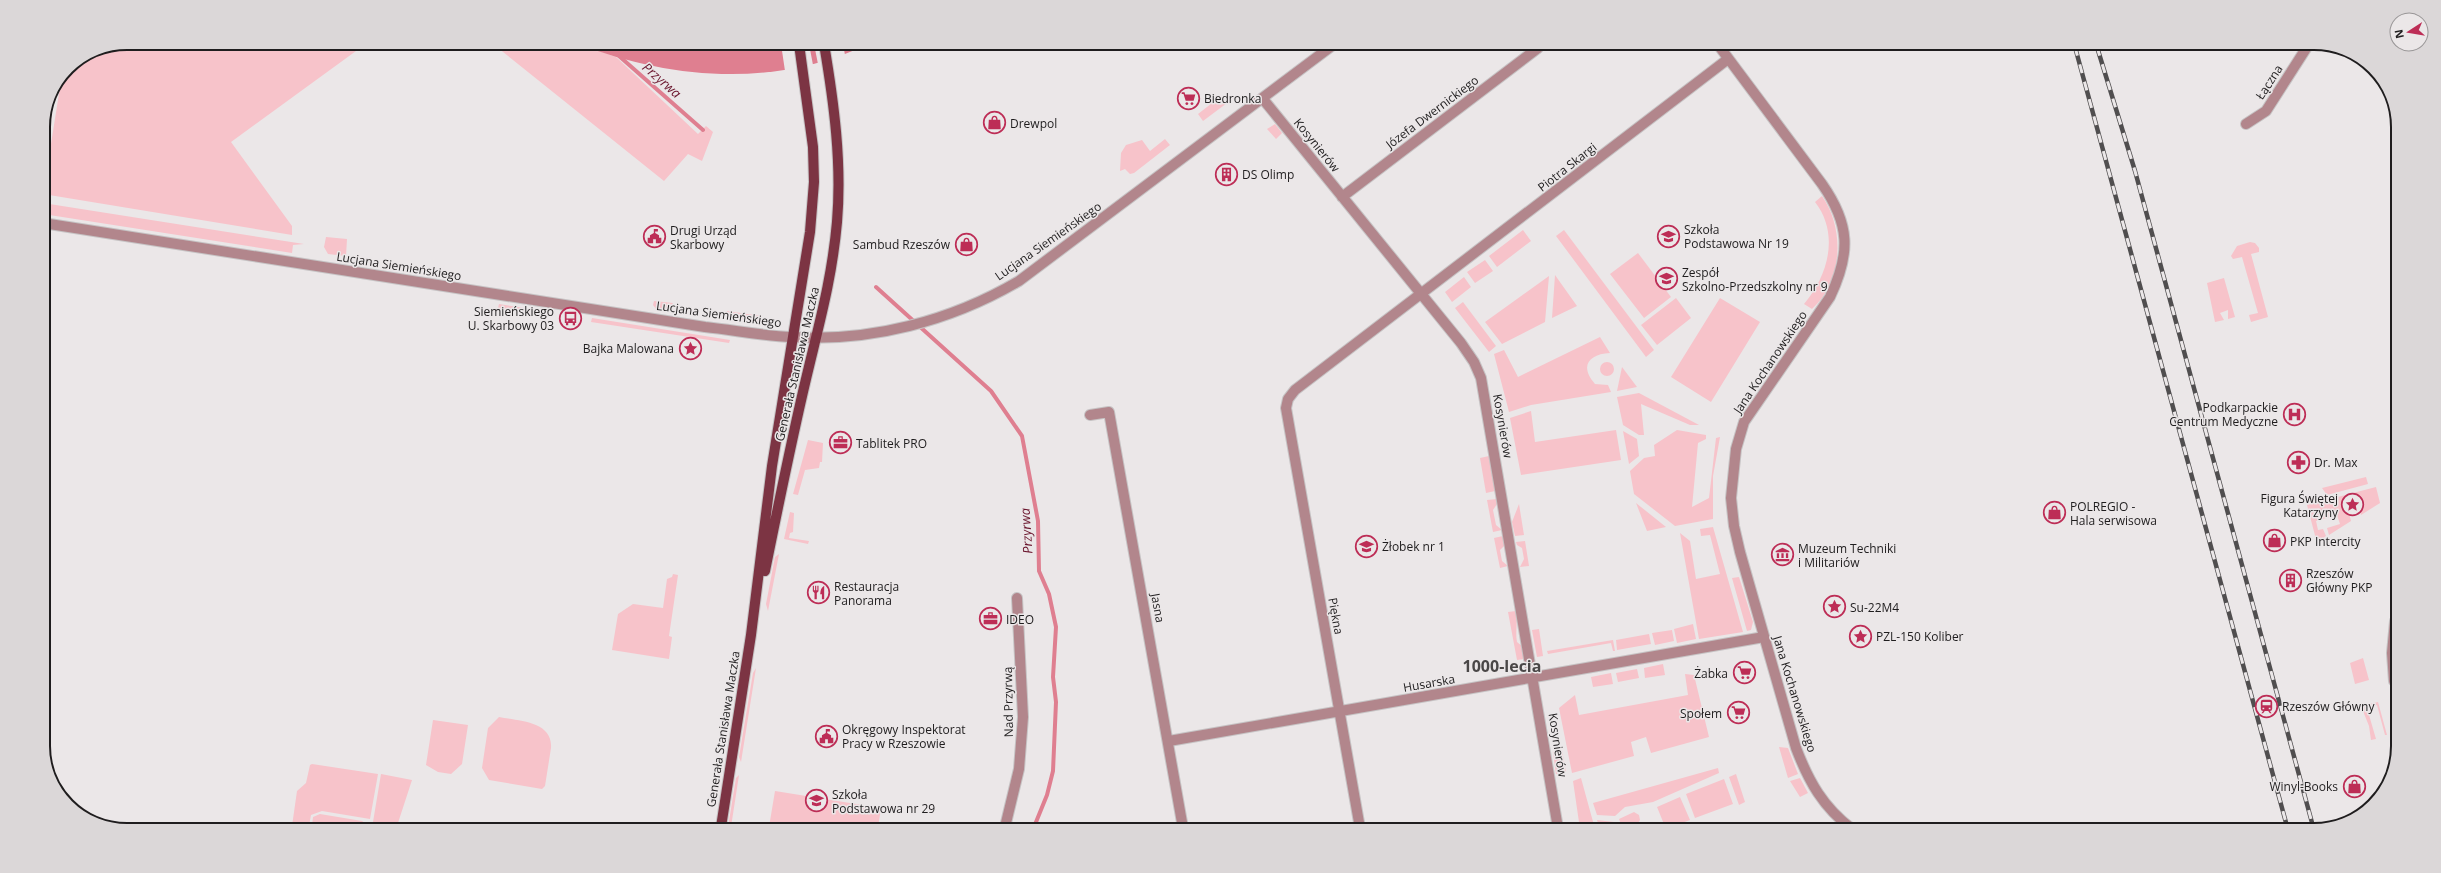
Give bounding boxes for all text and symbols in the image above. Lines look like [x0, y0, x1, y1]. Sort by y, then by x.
north arrow [2389, 12, 2429, 52]
text: N [2390, 28, 2407, 40]
water label: Przyrwa [639, 58, 686, 102]
street label: Łączna [2251, 61, 2287, 103]
street label: Józefa Dwernickiego [1381, 71, 1482, 153]
supermarket icon: Biedronka [1176, 85, 1202, 111]
place label: Biedronka [1204, 90, 1261, 107]
shop icon: Drewpol [982, 110, 1008, 136]
street label: Kosynierów [1290, 114, 1344, 176]
place label: Drewpol [1010, 115, 1057, 132]
street label: Piotra Skargi [1534, 139, 1600, 195]
building icon: DS Olimp [1214, 161, 1240, 187]
place label: DS Olimp [1242, 166, 1294, 183]
street label: Lucjana Siemieńskiego [991, 198, 1105, 284]
place label: Szkoła Podstawowa Nr 19 [1684, 221, 1789, 252]
place label: Drugi Urząd Skarbowy [670, 222, 737, 253]
school or university icon: Szkoła Podstawowa Nr 19 [1655, 223, 1681, 249]
public building icon: Drugi Urząd Skarbowy [641, 224, 667, 250]
shop icon: Sambud Rzeszów [953, 231, 979, 257]
place label: Sambud Rzeszów [853, 236, 951, 253]
street label: Lucjana Siemieńskiego [335, 248, 463, 284]
place label: Zespół Szkolno-Przedszkolny nr 9 [1682, 264, 1828, 295]
school or university icon: Zespół Szkolno-Przedszkolny nr 9 [1654, 266, 1680, 292]
street label: Generała Stanisława Maczka [771, 285, 823, 443]
street label: Lucjana Siemieńskiego [655, 297, 783, 331]
place label: Siemieńskiego U. Skarbowy 03 [468, 303, 554, 334]
bus stop icon: Siemieńskiego U. Skarbowy 03 [557, 305, 583, 331]
street label: Jana Kochanowskiego [1729, 307, 1811, 418]
place icon: Bajka Malowana [677, 335, 703, 361]
place label: Bajka Malowana [583, 340, 674, 357]
street label: Kosynierów [1489, 393, 1517, 460]
place label: Podkarpackie Centrum Medyczne [2169, 399, 2278, 430]
hospital icon: Podkarpackie Centrum Medyczne [2281, 401, 2307, 427]
office icon: Tablitek PRO [827, 430, 853, 456]
place label: Tablitek PRO [856, 435, 927, 452]
pharmacy icon: Dr. Max [2286, 449, 2312, 475]
place label: Dr. Max [2314, 454, 2358, 471]
place label: Figura Świętej Katarzyny [2261, 490, 2339, 521]
place icon: Figura Świętej Katarzyny [2340, 492, 2366, 518]
place label: POLREGIO - Hala serwisowa [2070, 498, 2157, 529]
shop icon: POLREGIO - Hala serwisowa [2041, 500, 2067, 526]
water label: Przyrwa [1015, 507, 1037, 555]
shop icon: PKP Intercity [2261, 528, 2287, 554]
school or university icon: Żłobek nr 1 [1353, 533, 1379, 559]
place label: PKP Intercity [2290, 533, 2362, 550]
place label: Żłobek nr 1 [1382, 538, 1445, 555]
place label: Muzeum Techniki i Militariów [1798, 540, 1896, 571]
museum icon: Muzeum Techniki i Militariów [1769, 542, 1795, 568]
place label: Rzeszów Główny PKP [2306, 565, 2373, 596]
building icon: Rzeszów Główny PKP [2278, 567, 2304, 593]
place label: Restauracja Panorama [834, 578, 899, 609]
restaurant icon: Restauracja Panorama [805, 580, 831, 606]
street label: Jasna [1147, 591, 1169, 624]
place icon: Su-22M4 [1821, 594, 1847, 620]
street label: Piękna [1324, 596, 1348, 636]
place label: Su-22M4 [1850, 599, 1899, 616]
office icon: IDEO [978, 606, 1004, 632]
place label: IDEO [1006, 611, 1034, 628]
place icon: PZL-150 Koliber [1847, 623, 1873, 649]
place label: PZL-150 Koliber [1876, 628, 1964, 645]
street label: Jana Kochanowskiego [1769, 633, 1821, 754]
street label: Generała Stanisława Maczka [702, 650, 744, 808]
district label: 1000-lecia [1463, 655, 1541, 677]
supermarket icon: Żabka [1731, 660, 1757, 686]
place label: Żabka [1694, 665, 1728, 682]
street label: Nad Przyrwą [999, 666, 1017, 738]
street label: Husarska [1402, 670, 1456, 696]
station icon: Rzeszów Główny [2253, 693, 2279, 719]
place label: Rzeszów Główny [2282, 698, 2375, 715]
supermarket icon: Społem [1725, 700, 1751, 726]
place label: Społem [1680, 705, 1722, 722]
street label: Kosynierów [1545, 712, 1572, 779]
place label: Okręgowy Inspektorat Pracy w Rzeszowie [842, 721, 966, 752]
public building icon: Okręgowy Inspektorat Pracy w Rzeszowie [813, 723, 839, 749]
shop icon: Winyl-Books [2341, 773, 2367, 799]
place label: Winyl-Books [2269, 778, 2338, 795]
place label: Szkoła Podstawowa nr 29 [832, 786, 935, 817]
school or university icon: Szkoła Podstawowa nr 29 [804, 788, 830, 814]

